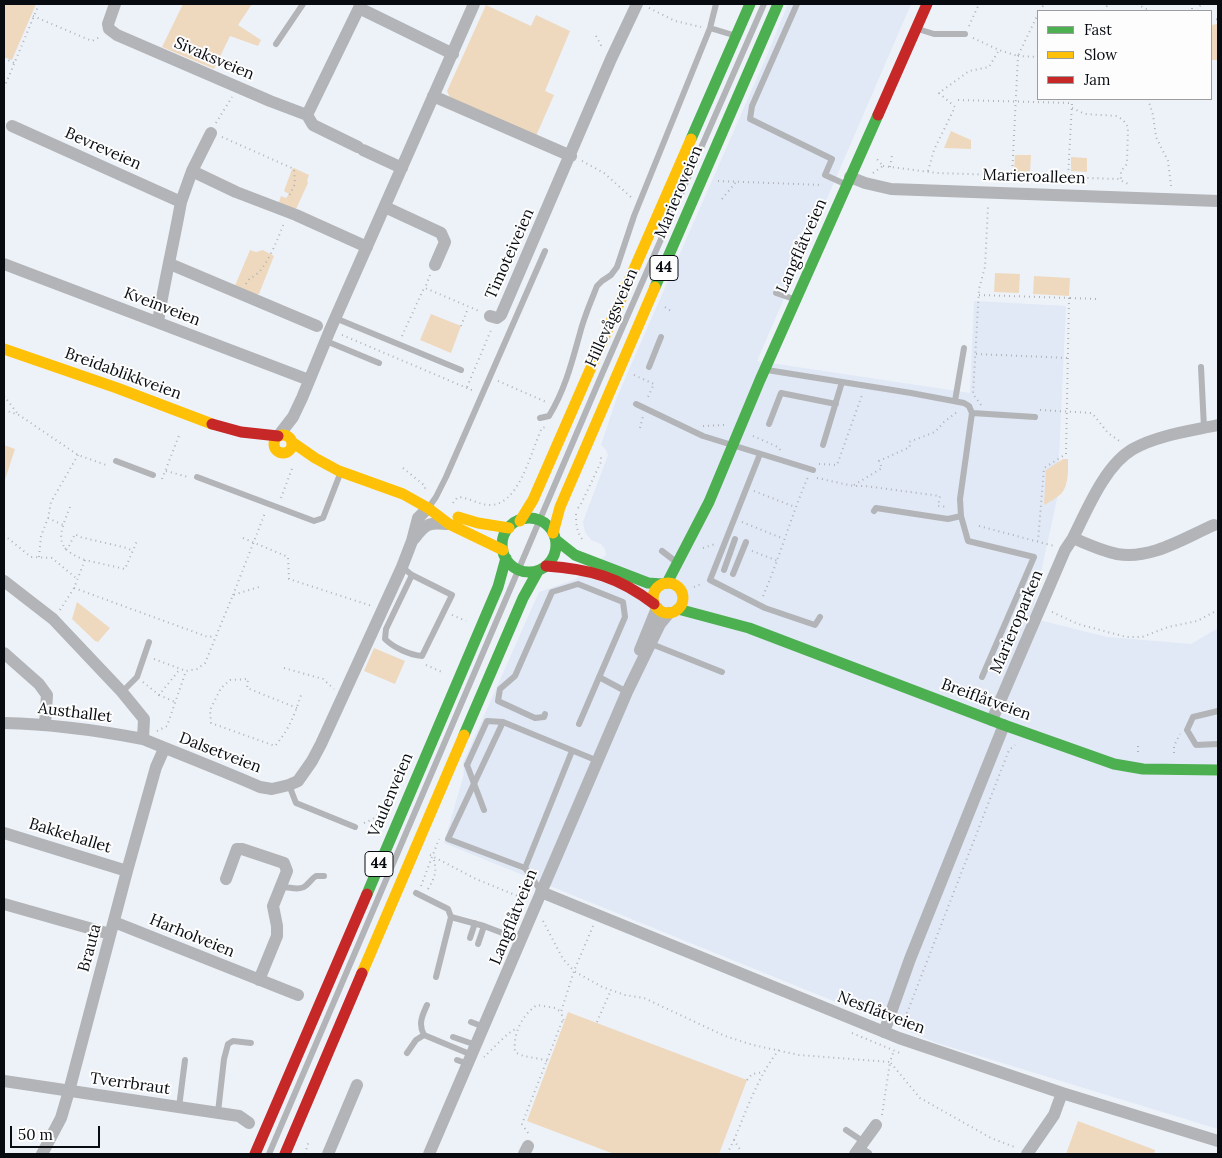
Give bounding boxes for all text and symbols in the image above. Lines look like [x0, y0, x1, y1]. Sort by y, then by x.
legend [1037, 10, 1212, 100]
text: Fast [1084, 20, 1112, 39]
street label: Sivaksveien [171, 34, 257, 84]
text: Slow [1084, 45, 1117, 64]
text: Jam [1084, 70, 1111, 89]
street label: Bevreveien [62, 124, 144, 174]
street label: Marieroveien [651, 143, 707, 241]
street label: Marieroalleen [982, 166, 1086, 188]
street label: Langflåtveien [773, 196, 831, 296]
street label: Timoteiveien [481, 206, 539, 302]
road number: 44 [650, 256, 678, 280]
street label: Hillevågsveien [582, 266, 642, 370]
street label: Kveinveien [121, 284, 203, 330]
street label: Breidablikkveien [62, 344, 184, 404]
street label: Marieroparken [987, 567, 1047, 677]
street label: Breiflåtveien [938, 675, 1034, 725]
street label: Austhallet [37, 699, 113, 727]
street label: Dalsetveien [176, 729, 264, 777]
street label: Vaulenveien [365, 750, 417, 840]
street label: Bakkehallet [26, 814, 114, 858]
road number: 44 [365, 852, 393, 876]
street label: Langflåtveien [486, 866, 542, 968]
street label: Harholveien [147, 910, 237, 962]
street label: Brauta [74, 922, 106, 974]
street label: Nesflåtveien [834, 987, 928, 1039]
street label: Tverrbraut [89, 1069, 171, 1099]
scale bar [12, 1116, 102, 1148]
text: 50 m [18, 1125, 53, 1144]

